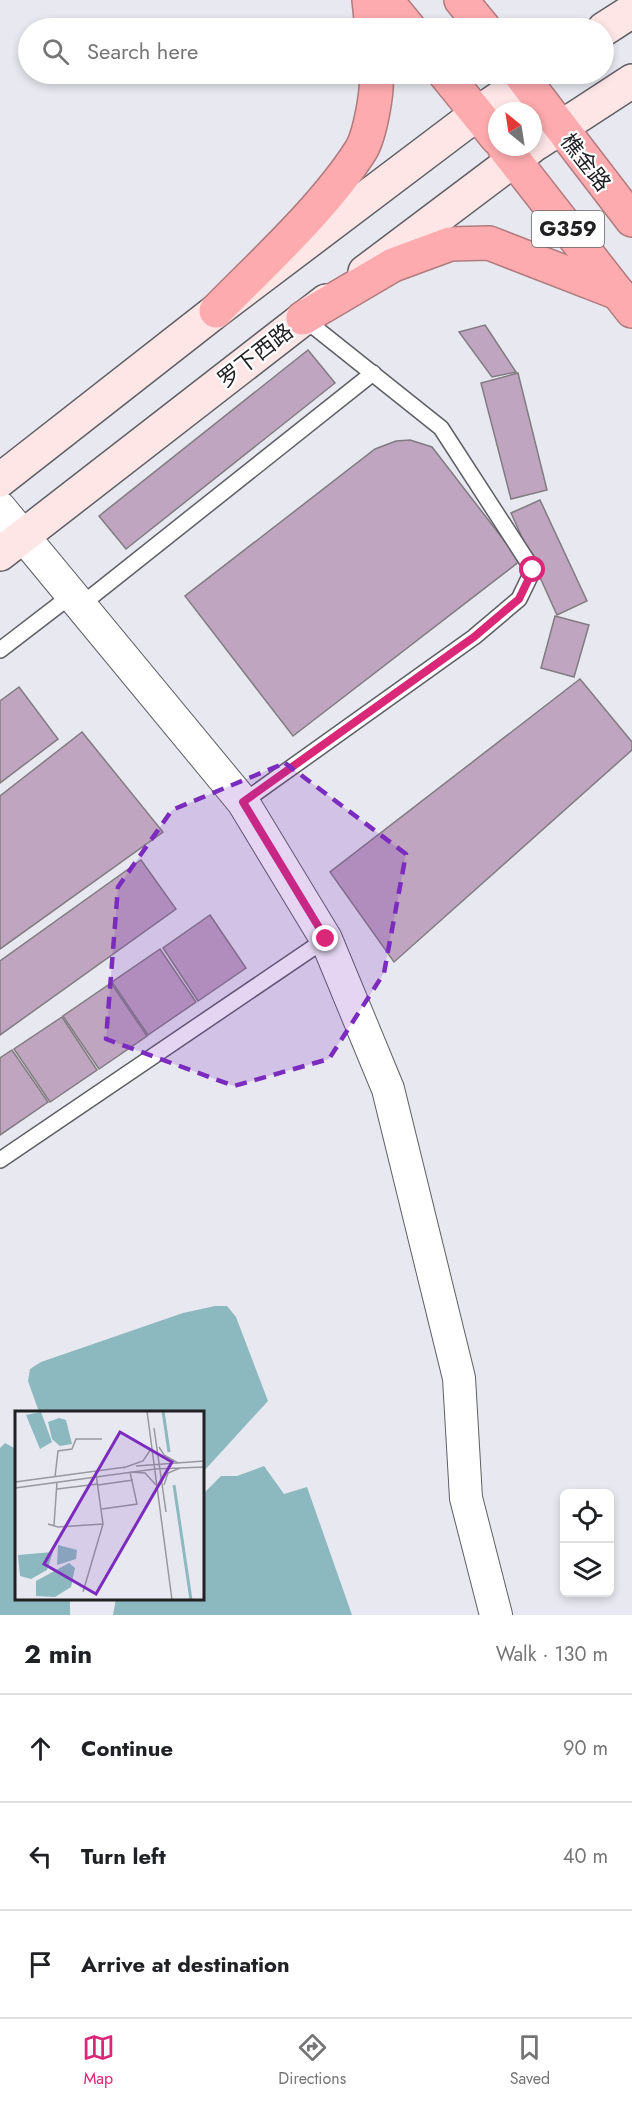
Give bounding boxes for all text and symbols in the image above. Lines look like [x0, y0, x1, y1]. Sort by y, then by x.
search box [18, 18, 614, 84]
icon: search [39, 35, 72, 68]
text: Search here [87, 35, 198, 67]
north arrow [488, 102, 542, 156]
street label: 樵金路 [553, 126, 619, 198]
road number: G359 [532, 211, 604, 247]
street label: 罗下西路 [210, 315, 300, 395]
route start [519, 556, 545, 582]
route end [312, 925, 338, 951]
inset map [15, 1411, 204, 1600]
map controls [560, 1489, 614, 1597]
button: locate [560, 1489, 614, 1543]
button: layers [560, 1543, 614, 1597]
text: 2 min [24, 1635, 92, 1673]
text: Walk · 130 m [496, 1640, 608, 1669]
icon: ahead [24, 1732, 57, 1765]
text: Continue [81, 1732, 173, 1764]
text: 90 m [563, 1734, 608, 1763]
icon: left [24, 1840, 57, 1873]
text: Turn left [81, 1840, 166, 1872]
text: 40 m [563, 1842, 608, 1871]
icon: arrive [24, 1948, 57, 1981]
text: Arrive at destination [81, 1948, 290, 1980]
tab: Map [82, 2031, 115, 2090]
tab: Directions [278, 2031, 346, 2090]
tab: Saved [510, 2031, 550, 2090]

